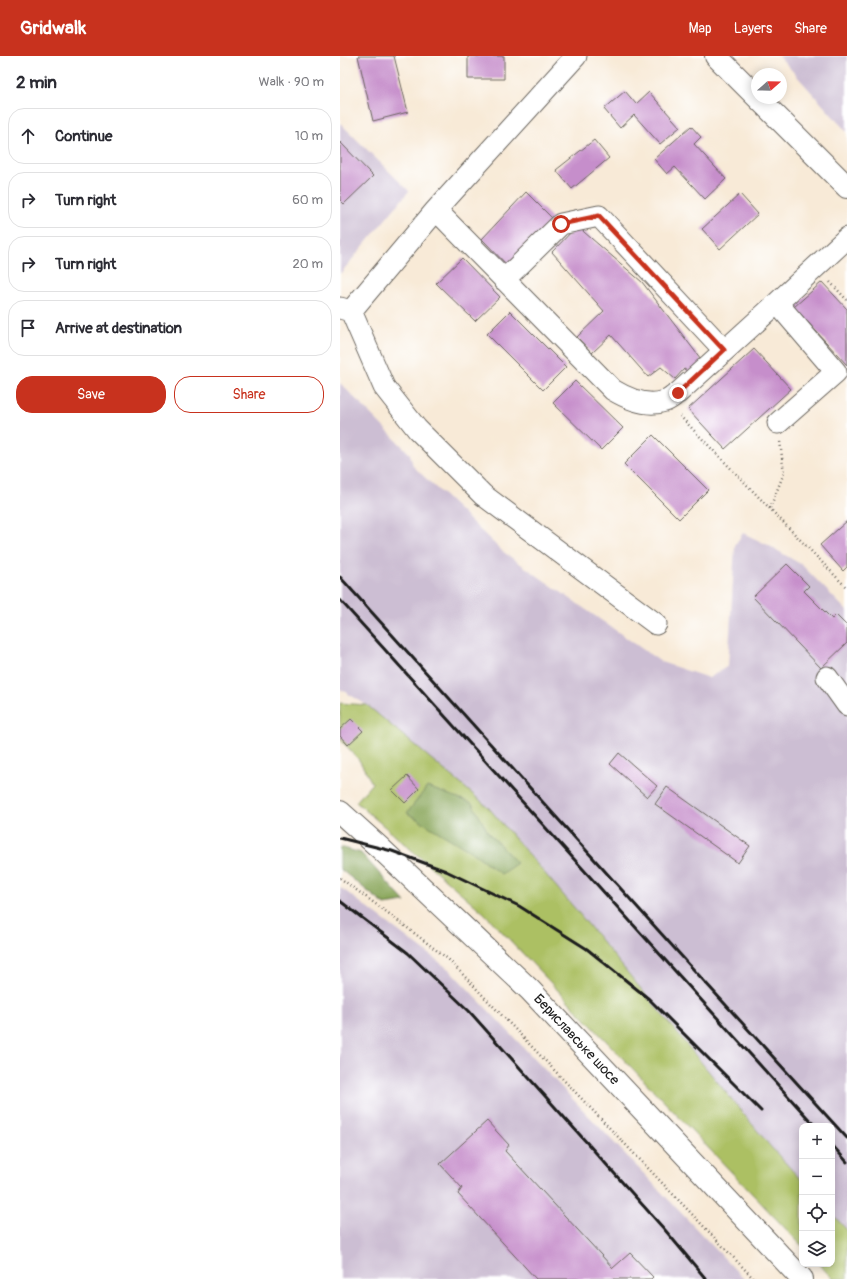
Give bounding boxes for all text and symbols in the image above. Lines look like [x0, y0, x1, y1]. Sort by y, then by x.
text: Gridwalk [20, 16, 86, 40]
text: Map [689, 20, 712, 37]
text: Layers [734, 20, 772, 37]
text: Share [794, 20, 827, 37]
north arrow [751, 68, 787, 104]
text: 2 min [16, 72, 57, 93]
text: Walk · 90 m [259, 74, 324, 90]
icon: ahead [17, 125, 39, 147]
text: Continue [55, 127, 113, 146]
text: 10 m [295, 128, 323, 144]
icon: right [17, 189, 39, 211]
text: Turn right [55, 191, 116, 210]
text: 60 m [292, 192, 323, 208]
route start [552, 215, 570, 233]
icon: right [17, 253, 39, 275]
text: Turn right [55, 255, 116, 274]
text: 20 m [292, 256, 323, 272]
icon: arrive [17, 317, 39, 339]
text: Arrive at destination [55, 319, 182, 338]
button: Save [16, 376, 166, 413]
button: Share [174, 376, 324, 413]
route end [669, 384, 687, 402]
street label: Бериславське шосе [530, 990, 623, 1088]
map controls [799, 1123, 835, 1267]
button: + [799, 1123, 835, 1159]
button: − [799, 1159, 835, 1195]
button: locate [799, 1195, 835, 1231]
button: layers [799, 1231, 835, 1267]

